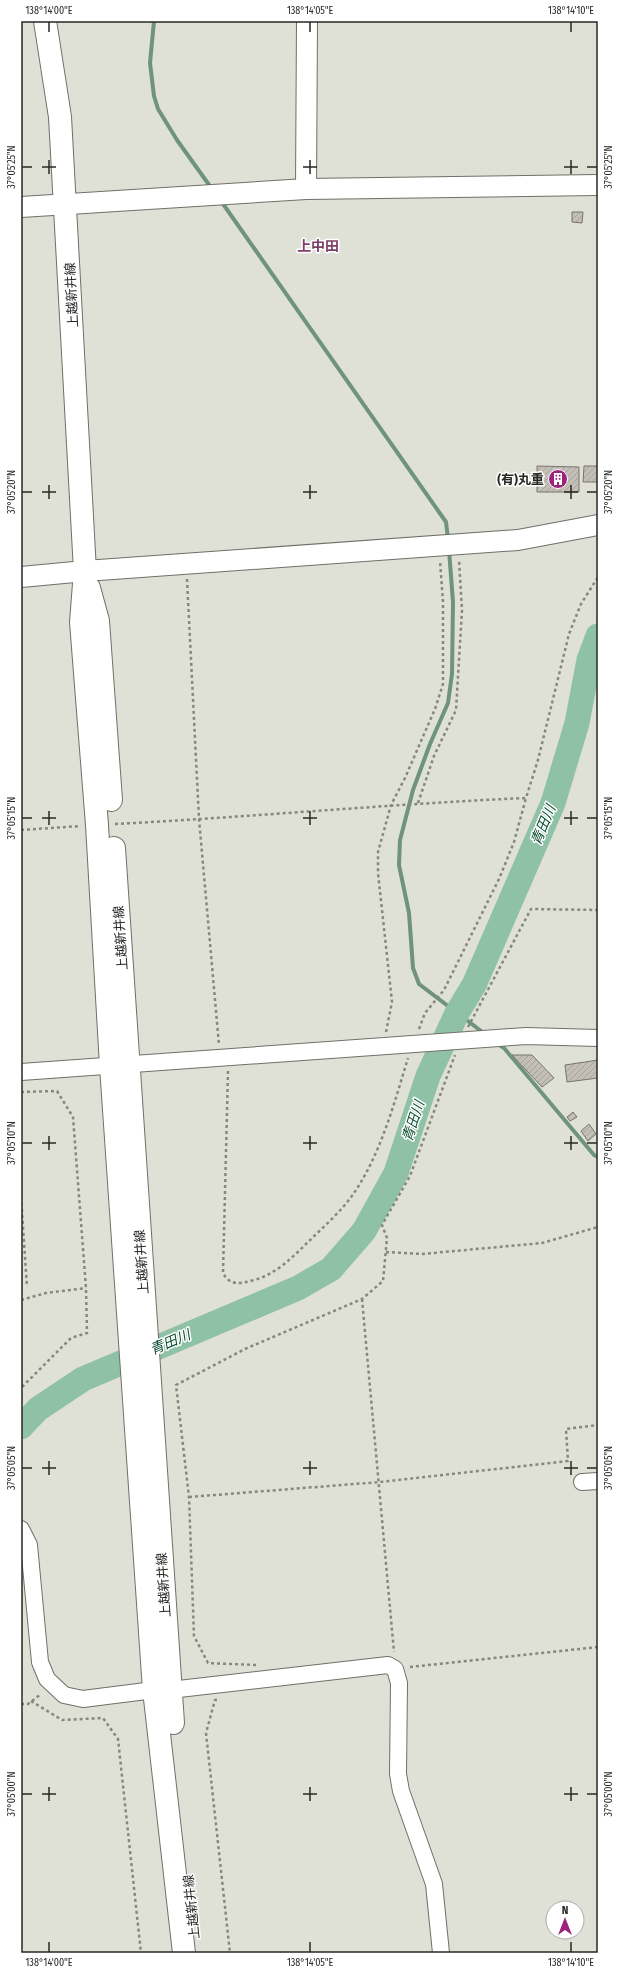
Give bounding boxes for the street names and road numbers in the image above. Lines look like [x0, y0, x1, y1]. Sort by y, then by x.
street label: 上越新井線 [62, 262, 81, 328]
street label: 上越新井線 [111, 905, 130, 971]
street label: 上越新井線 [132, 1229, 151, 1295]
street label: 上越新井線 [154, 1552, 173, 1618]
street label: 上越新井線 [181, 1874, 202, 1940]

